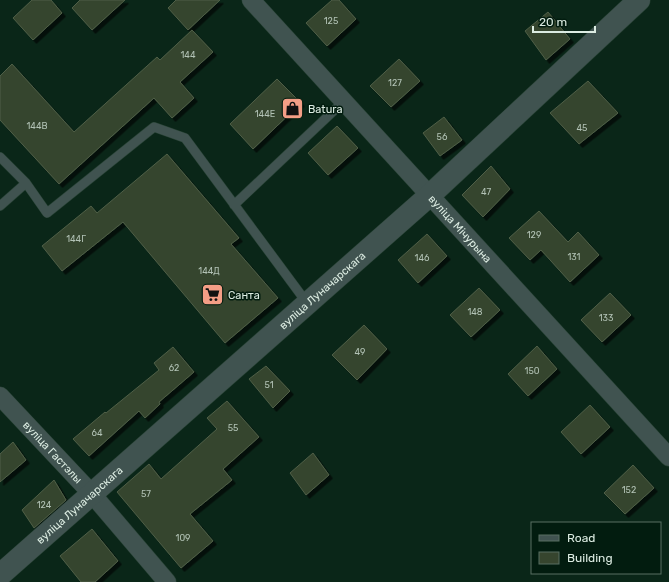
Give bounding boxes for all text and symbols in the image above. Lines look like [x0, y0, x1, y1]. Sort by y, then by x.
scale bar [533, 8, 595, 34]
text: 20 m [539, 15, 567, 29]
house number: 125 [324, 16, 338, 26]
house number: 144 [180, 50, 196, 60]
house number: 127 [388, 78, 402, 88]
shop icon: Batura [279, 96, 305, 122]
place label: Batura [308, 103, 342, 116]
house number: 144Е [255, 109, 275, 119]
house number: 144В [26, 121, 48, 131]
house number: 45 [577, 123, 587, 133]
house number: 56 [437, 132, 448, 142]
house number: 47 [481, 187, 491, 197]
street label: вуліца Мічурына [426, 192, 494, 265]
house number: 129 [527, 230, 541, 240]
house number: 144Г [66, 234, 86, 244]
street label: вуліца Луначарскага [276, 249, 368, 332]
house number: 131 [568, 252, 581, 262]
house number: 146 [415, 253, 430, 263]
house number: 144Д [198, 266, 220, 276]
supermarket icon: Санта [200, 282, 226, 308]
place label: Санта [228, 289, 260, 302]
house number: 148 [467, 307, 483, 317]
house number: 133 [599, 313, 613, 323]
house number: 49 [355, 347, 365, 357]
house number: 62 [169, 363, 179, 373]
house number: 150 [525, 366, 540, 376]
house number: 51 [264, 380, 274, 390]
street label: вуліца Гастэлы [20, 418, 85, 486]
house number: 55 [228, 423, 238, 433]
house number: 64 [91, 428, 103, 438]
street label: вуліца Луначарскага [34, 463, 125, 546]
house number: 152 [622, 485, 636, 495]
house number: 57 [141, 489, 151, 499]
house number: 124 [37, 500, 52, 510]
legend [531, 522, 661, 574]
text: Road [567, 531, 595, 545]
house number: 109 [176, 533, 190, 543]
text: Building [567, 551, 613, 565]

